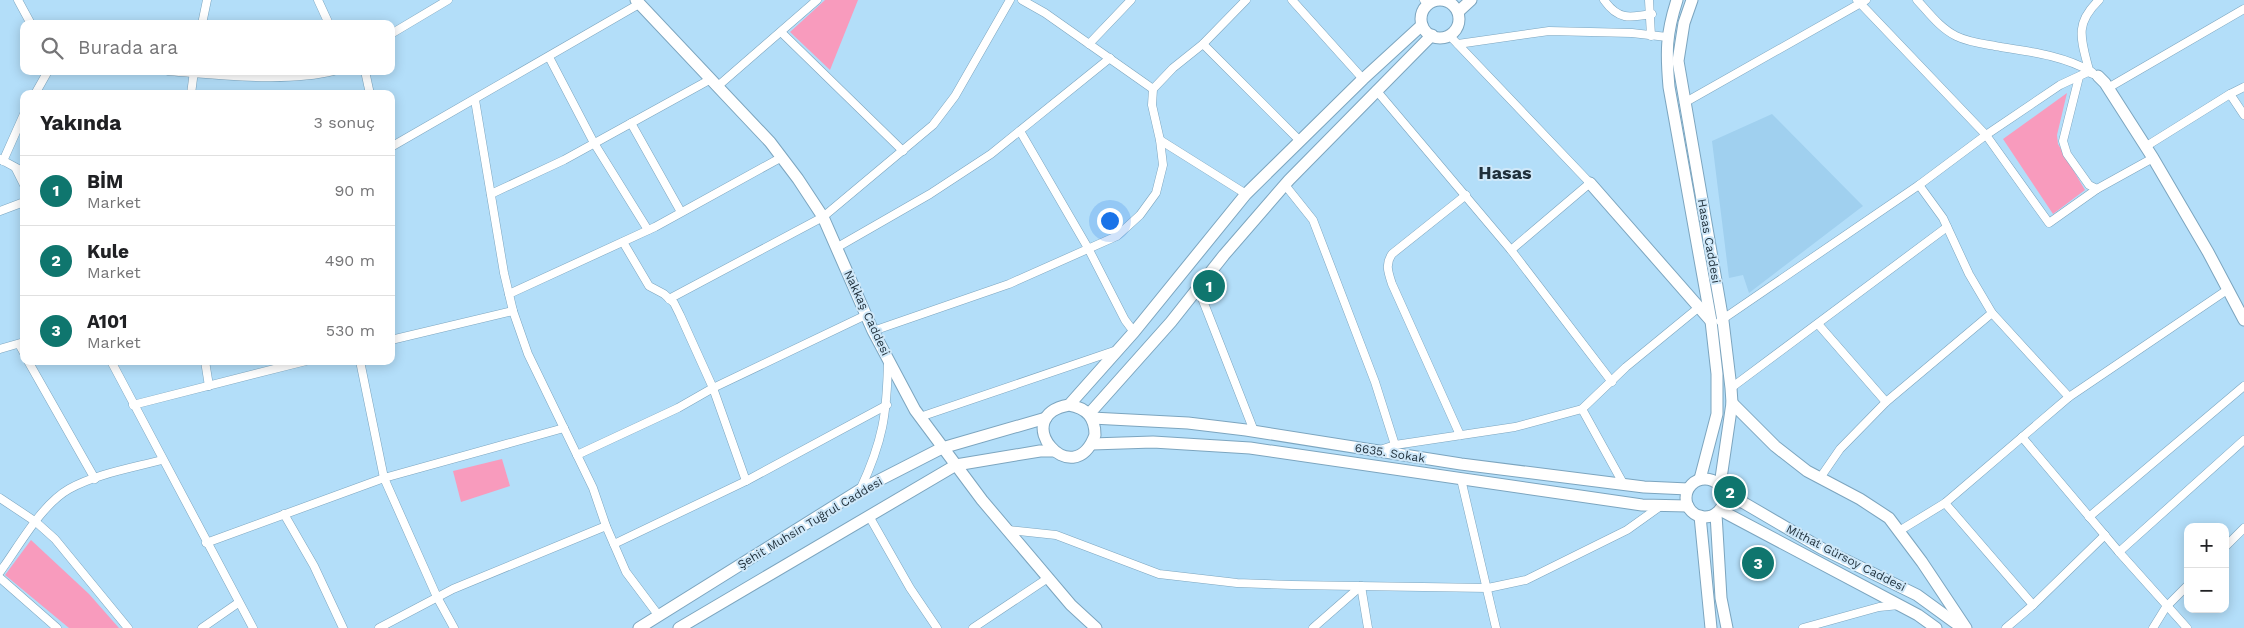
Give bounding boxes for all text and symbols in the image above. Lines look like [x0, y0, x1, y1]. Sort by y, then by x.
search box [20, 20, 395, 75]
icon: search [38, 34, 66, 62]
text: Burada ara [78, 36, 178, 59]
text: Yakında [40, 110, 121, 135]
text: 3 sonuç [313, 113, 375, 132]
district label: Hasas [1478, 162, 1532, 183]
text: BİM [87, 170, 123, 193]
text: 1 [53, 181, 59, 200]
text: 90 m [334, 181, 375, 200]
text: Market [87, 193, 141, 212]
street label: Hasas Caddesi [1695, 198, 1723, 284]
your location [1097, 208, 1123, 234]
text: Kule [87, 240, 129, 263]
text: 2 [51, 251, 61, 270]
text: 490 m [325, 251, 375, 270]
text: Market [87, 263, 141, 282]
pin: 1 [1193, 267, 1225, 305]
street label: Nakkaş Caddesi [841, 268, 893, 358]
text: A101 [87, 310, 127, 333]
text: 3 [51, 321, 61, 340]
text: 530 m [326, 321, 375, 340]
text: Market [87, 333, 141, 352]
street label: 6635. Sokak [1354, 441, 1426, 465]
pin: 2 [1714, 473, 1746, 511]
street label: Şehit Muhsin Tuğrul Caddesi [735, 474, 885, 572]
street label: Mithat Gürsoy Caddesi [1784, 522, 1908, 594]
map controls [2184, 523, 2229, 613]
button: + [2184, 523, 2229, 568]
pin: 3 [1742, 544, 1774, 582]
button: − [2184, 568, 2229, 613]

